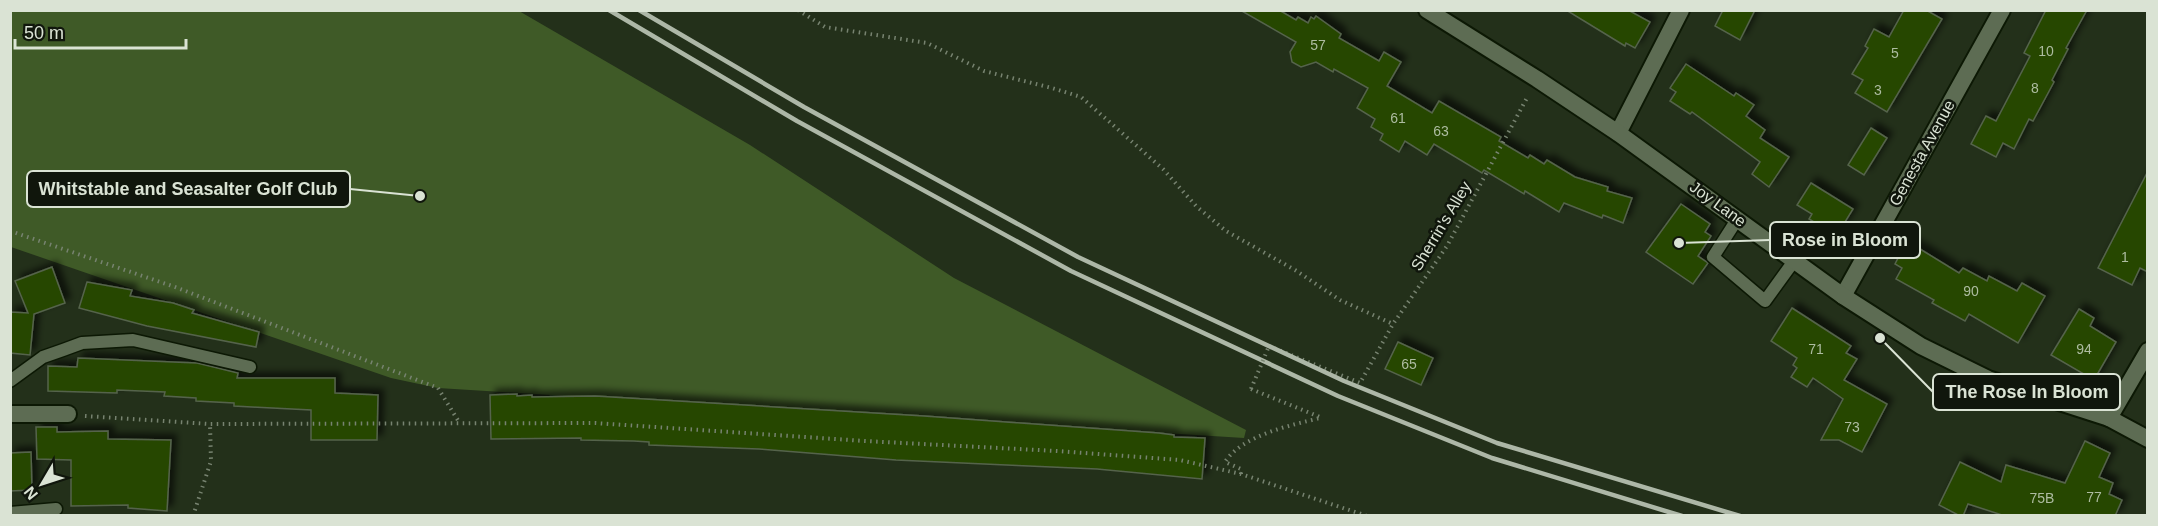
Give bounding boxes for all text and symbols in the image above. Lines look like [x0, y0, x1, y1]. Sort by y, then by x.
scale bar [15, 12, 186, 50]
text: 50 m [24, 23, 64, 43]
house number: 57 [1310, 37, 1326, 53]
house number: 10 [2038, 43, 2054, 59]
house number: 5 [1891, 45, 1899, 61]
house number: 8 [2031, 80, 2039, 96]
house number: 3 [1874, 82, 1882, 98]
street label: Genesta Avenue [1886, 97, 1958, 209]
house number: 61 [1390, 110, 1406, 126]
house number: 63 [1433, 123, 1449, 139]
callout: Whitstable and Seasalter Golf Club [27, 171, 350, 207]
street label: Sherrin's Alley [1408, 178, 1474, 274]
street label: Joy Lane [1687, 178, 1749, 230]
text: Whitstable and Seasalter Golf Club [38, 179, 338, 199]
callout: Rose in Bloom [1770, 222, 1920, 258]
text: Rose in Bloom [1782, 230, 1908, 250]
house number: 1 [2121, 249, 2129, 265]
house number: 90 [1963, 283, 1979, 299]
house number: 71 [1808, 341, 1824, 357]
house number: 94 [2076, 341, 2092, 357]
house number: 65 [1401, 356, 1417, 372]
callout: The Rose In Bloom [1933, 374, 2120, 410]
text: The Rose In Bloom [1945, 382, 2109, 402]
house number: 73 [1844, 419, 1860, 435]
north arrow [12, 454, 72, 514]
text: N [20, 483, 41, 503]
house number: 77 [2086, 489, 2102, 505]
house number: 75B [2030, 490, 2054, 506]

